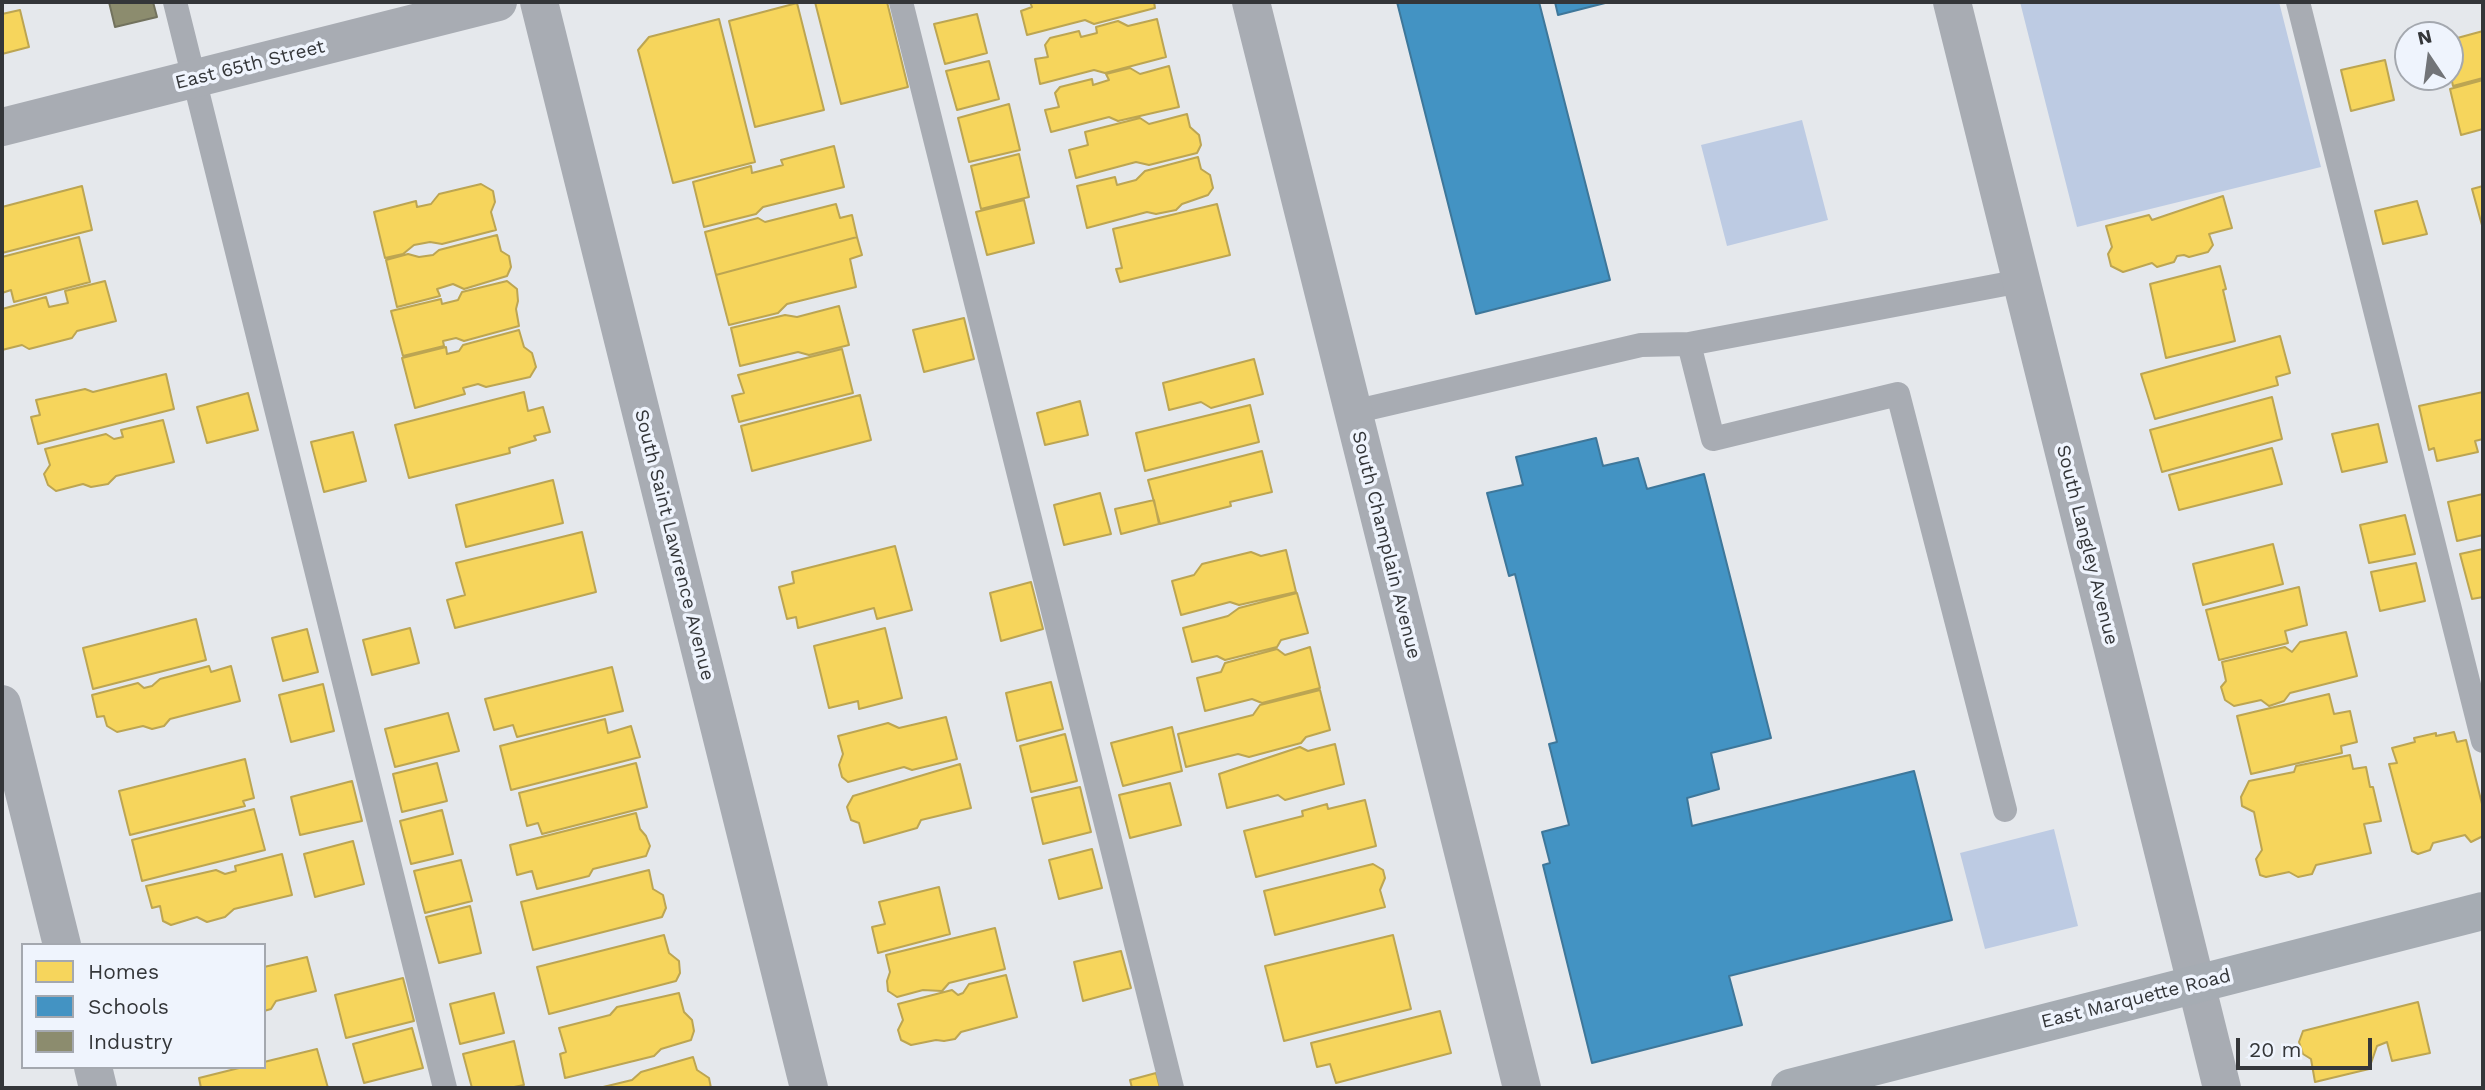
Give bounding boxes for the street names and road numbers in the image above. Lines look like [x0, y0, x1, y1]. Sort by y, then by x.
street label: East 65th Street [173, 35, 327, 95]
street label: South Saint Lawrence Avenue [629, 407, 719, 683]
street label: South Champlain Avenue [1347, 429, 1425, 661]
street label: South Langley Avenue [2051, 443, 2123, 647]
street label: East Marquette Road [2039, 964, 2233, 1034]

